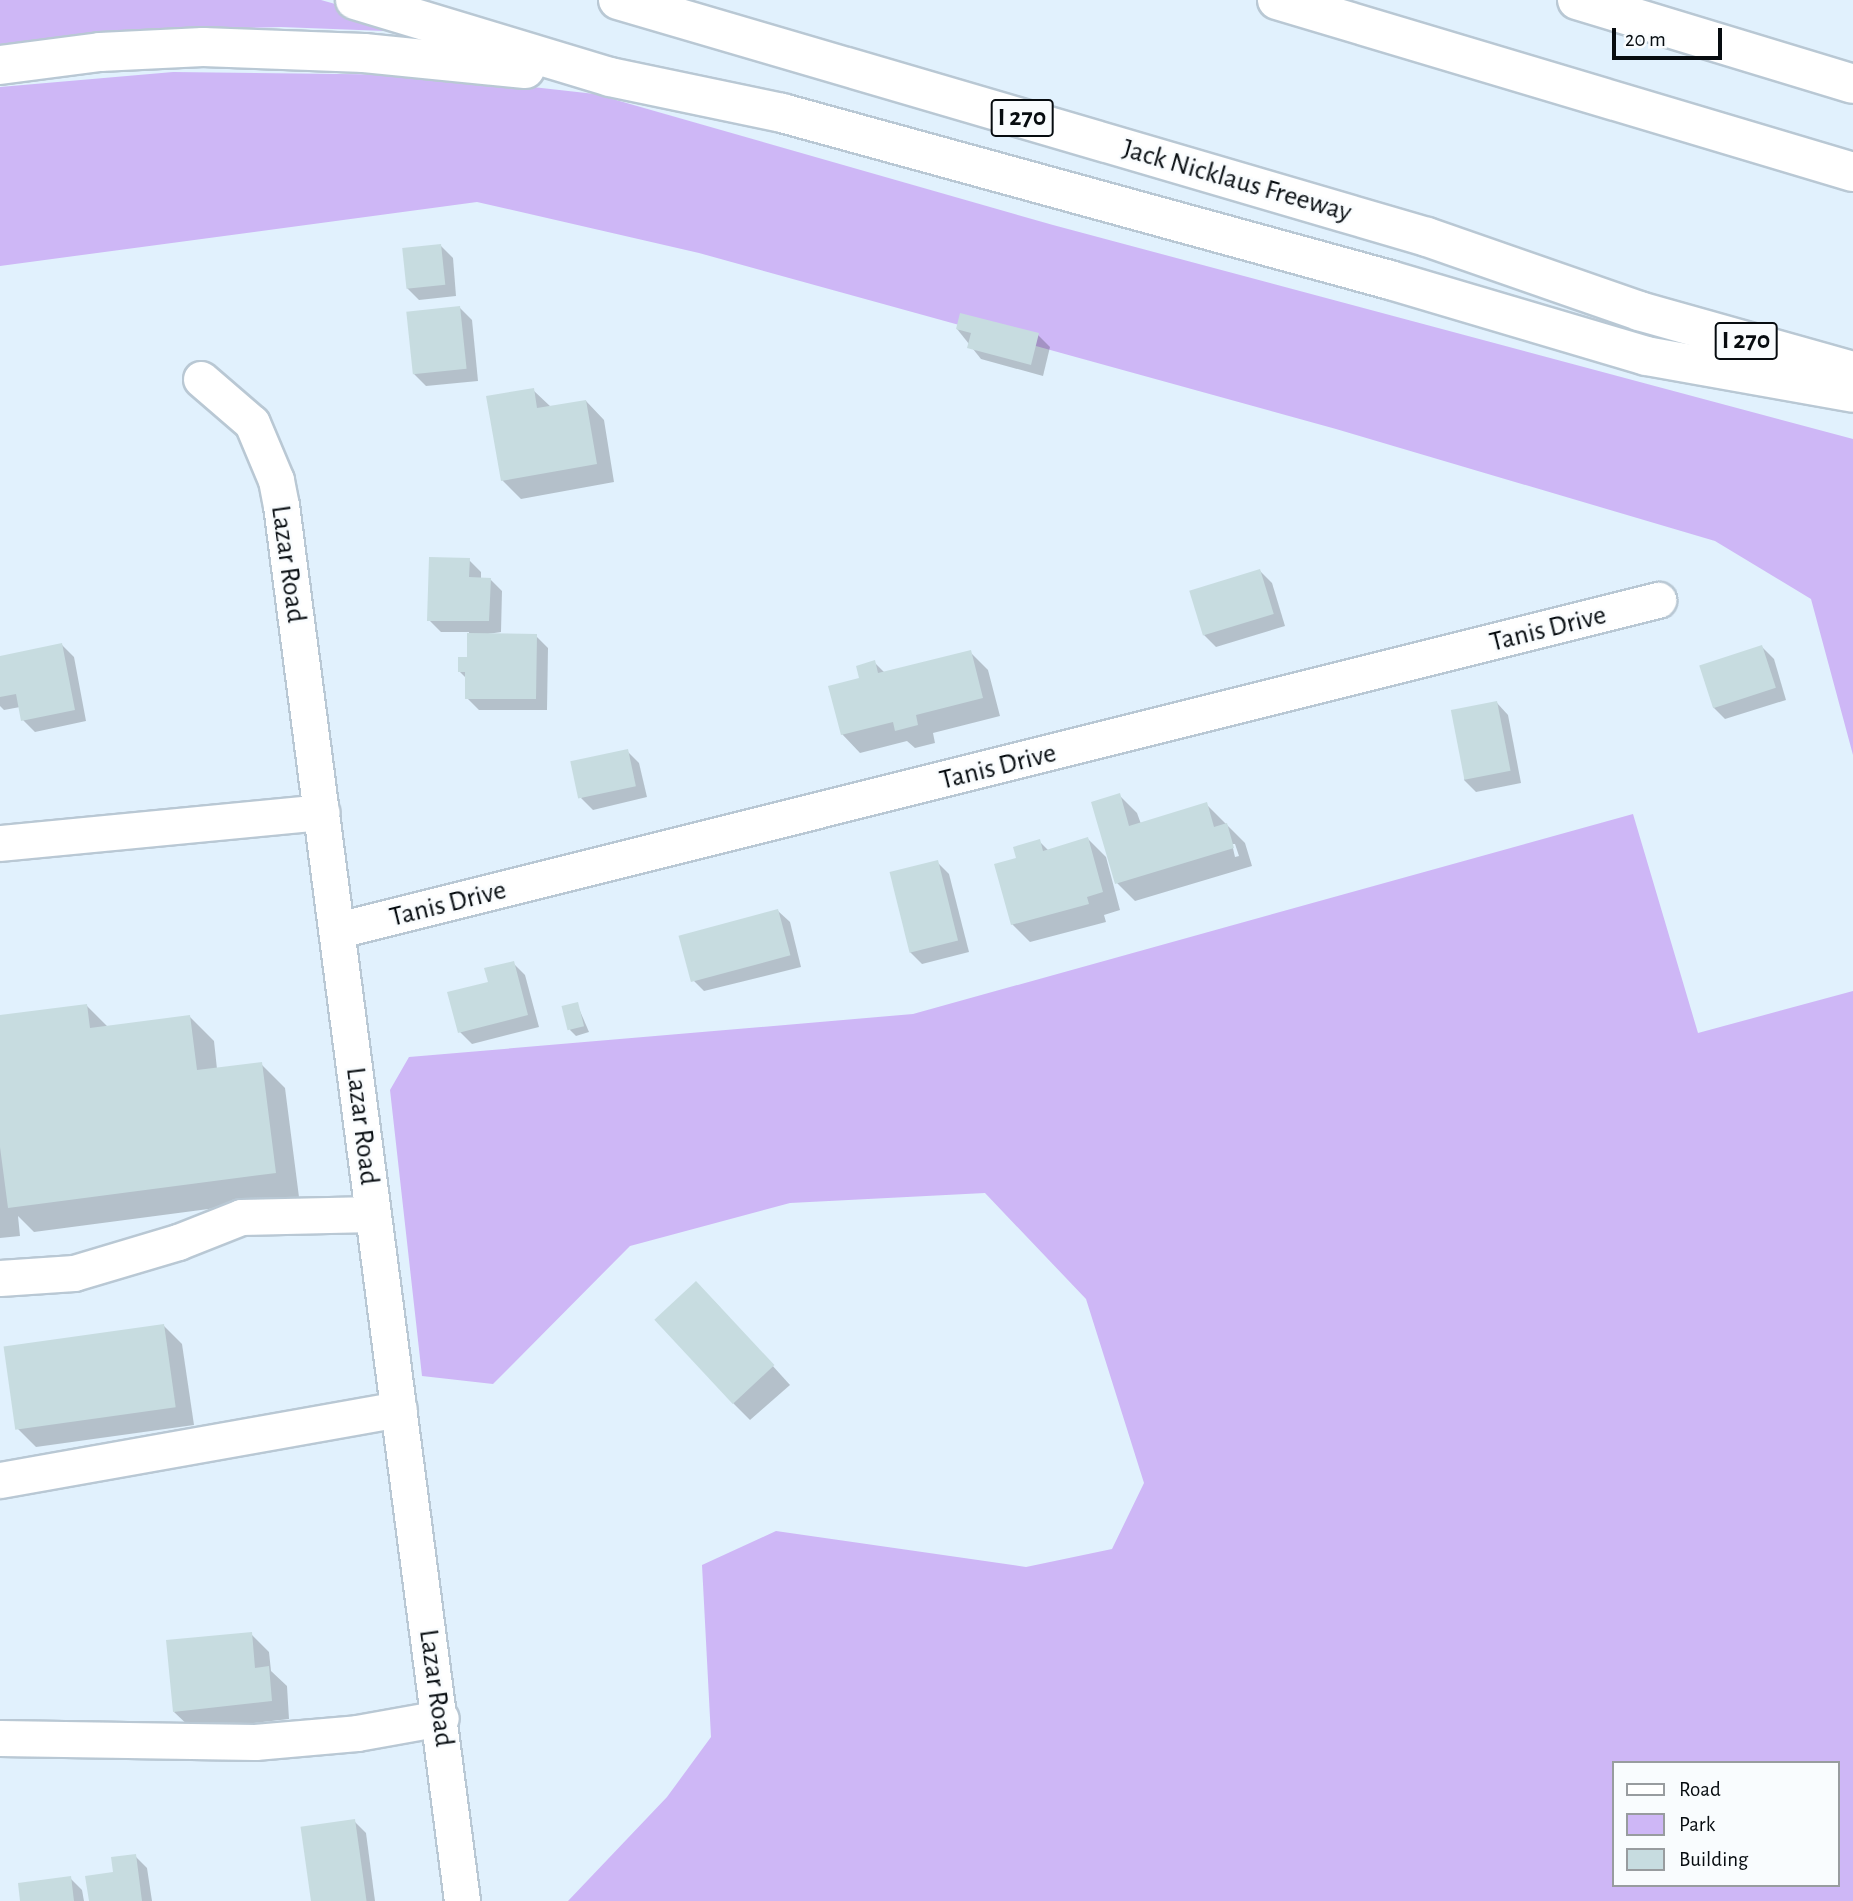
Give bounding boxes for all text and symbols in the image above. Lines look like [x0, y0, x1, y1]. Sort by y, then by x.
scale bar [1615, 14, 1725, 58]
text: 20 m [1625, 29, 1666, 50]
road number: I 270 [990, 96, 1054, 140]
street label: Jack Nicklaus Freeway [1119, 132, 1355, 230]
road number: I 270 [1714, 318, 1778, 364]
street label: Lazar Road [263, 503, 313, 625]
street label: Tanis Drive [1486, 598, 1610, 660]
street label: Tanis Drive [936, 736, 1060, 798]
street label: Tanis Drive [386, 873, 510, 935]
street label: Lazar Road [338, 1065, 386, 1187]
street label: Lazar Road [411, 1627, 461, 1749]
legend [1612, 1761, 1839, 1887]
text: Road [1679, 1779, 1721, 1800]
text: Park [1679, 1814, 1715, 1835]
text: Building [1679, 1849, 1748, 1870]

